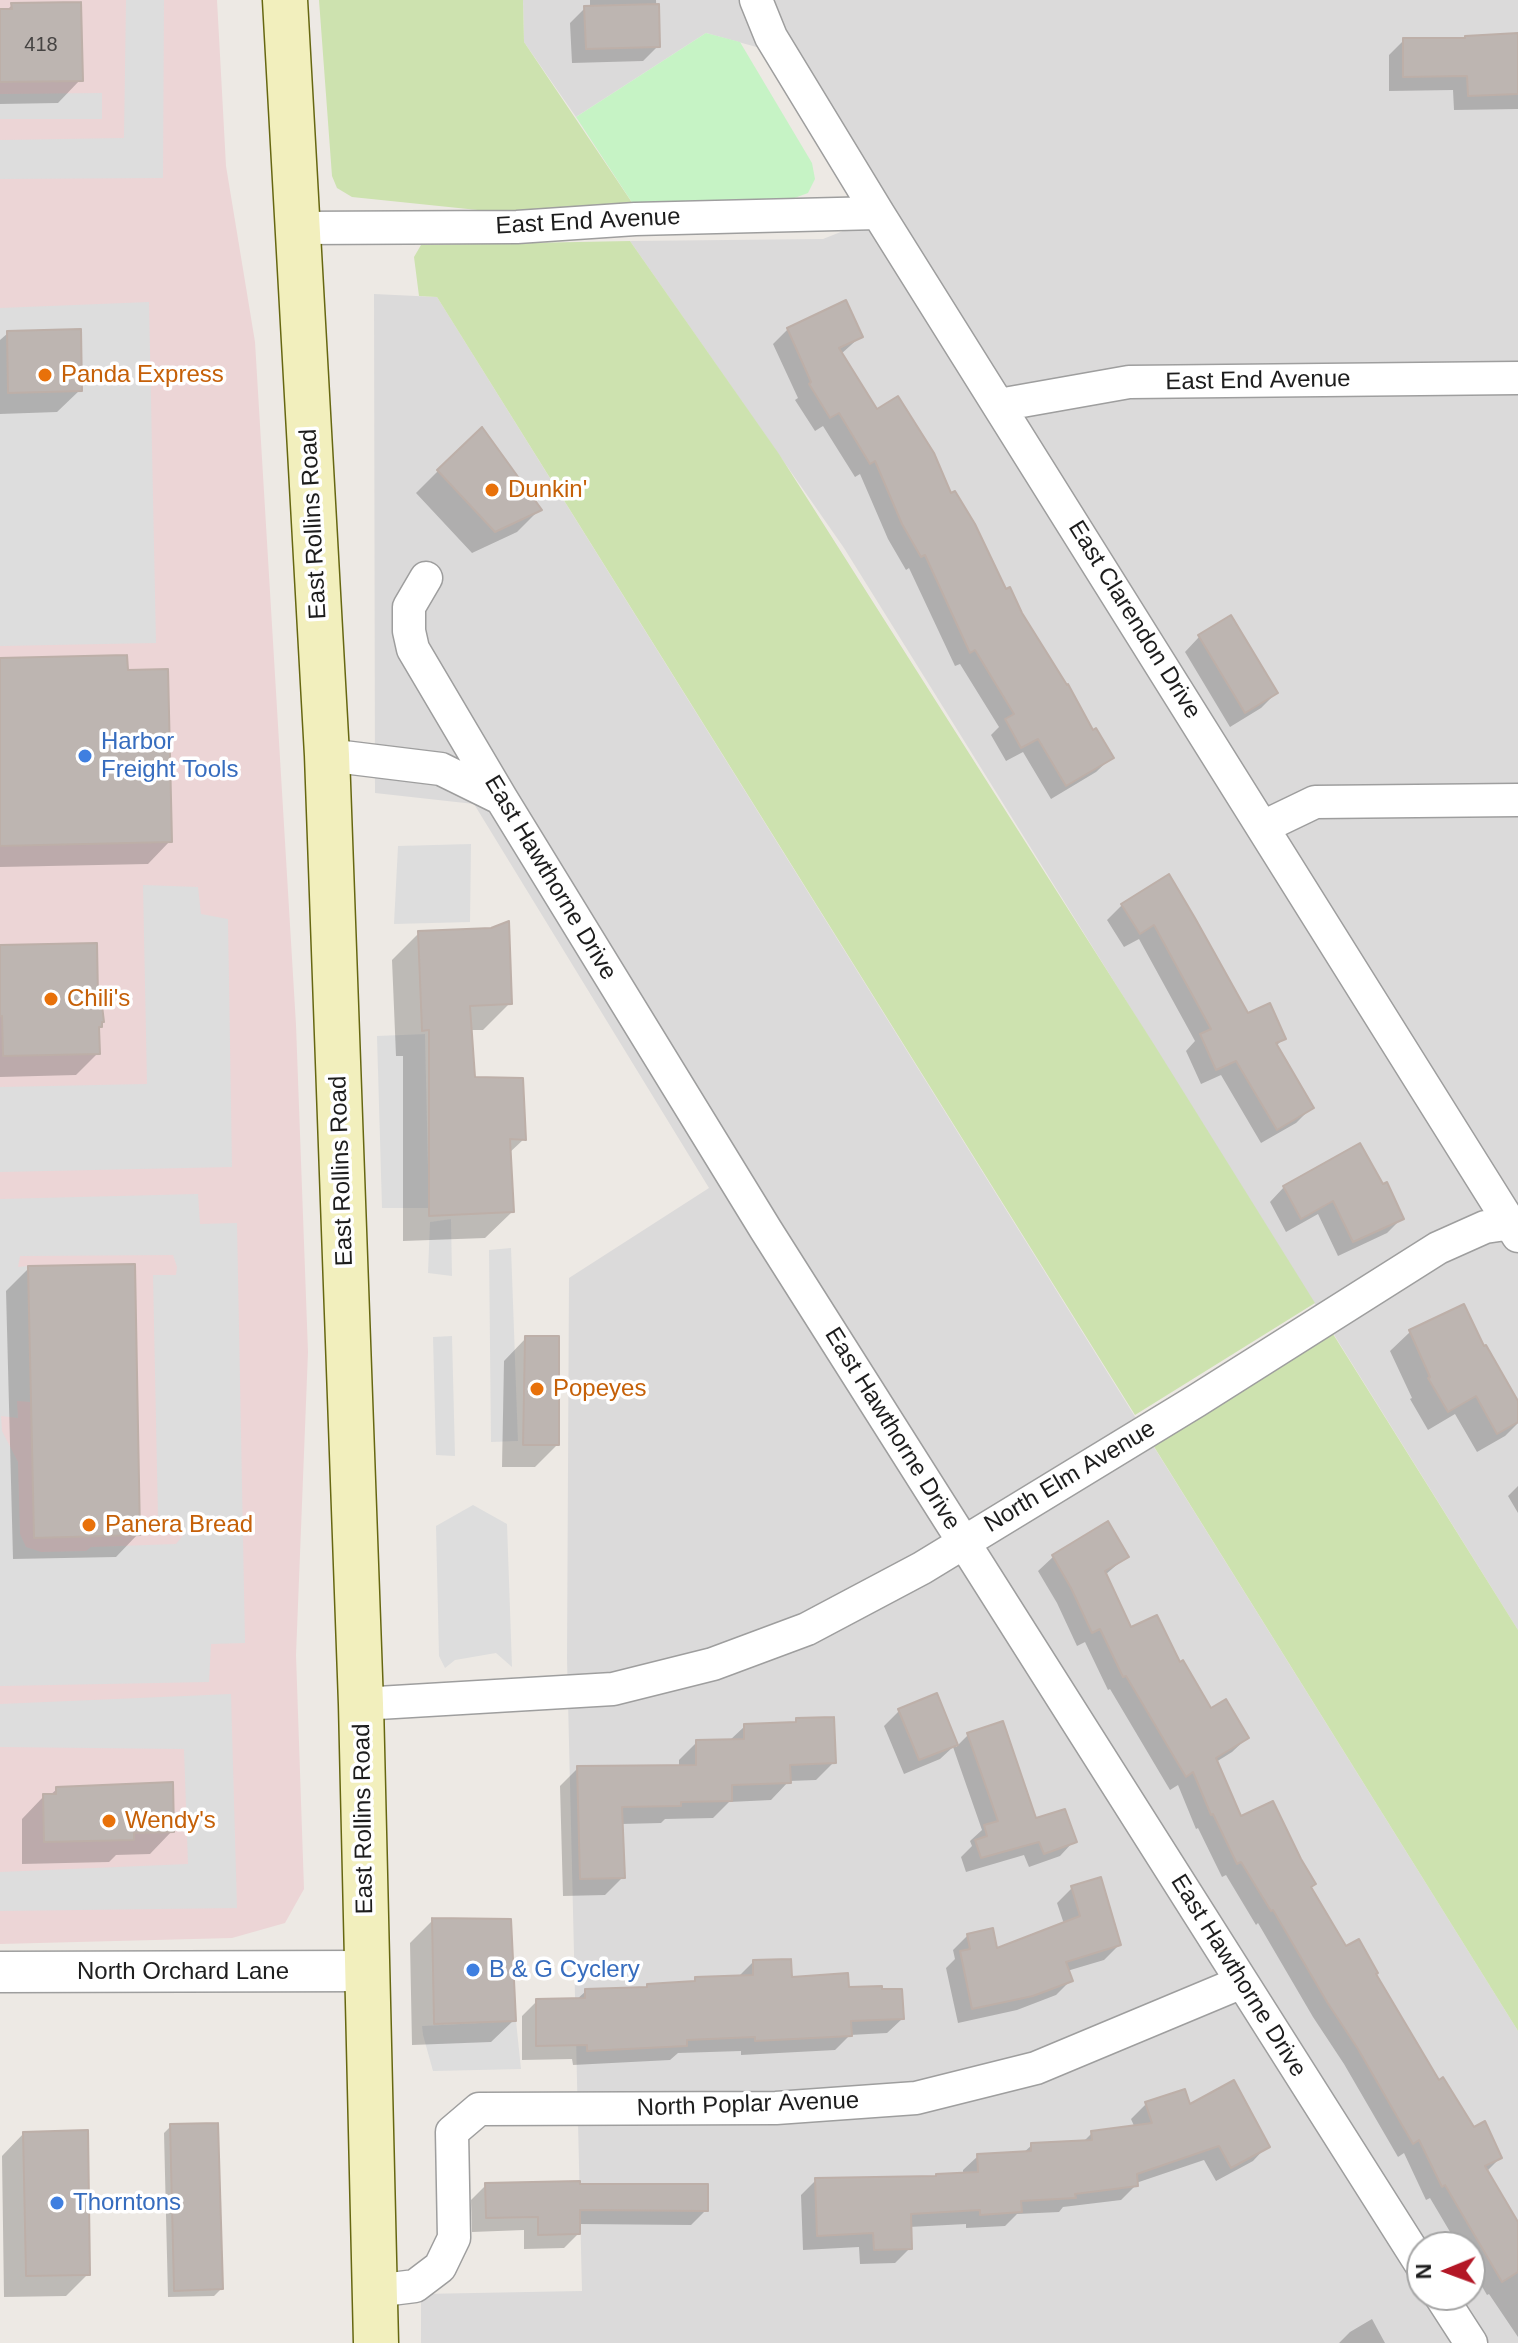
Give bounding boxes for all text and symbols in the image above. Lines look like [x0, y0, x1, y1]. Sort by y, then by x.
house number: 418 [24, 33, 58, 57]
street label: East End Avenue [495, 203, 681, 241]
place label: Panda Express [61, 361, 224, 389]
street label: East End Avenue [1165, 365, 1351, 397]
marker: Panda Express [36, 366, 54, 384]
street label: East Rollins Road [295, 428, 333, 620]
place label: Dunkin' [508, 476, 587, 504]
marker: Dunkin' [483, 481, 501, 499]
street label: East Clarendon Drive [1061, 516, 1207, 724]
place label: Harbor Freight Tools [101, 728, 238, 784]
marker: Harbor Freight Tools [76, 747, 94, 765]
street label: East Hawthorne Drive [478, 771, 622, 985]
place label: Chili's [67, 985, 130, 1013]
marker: Chili's [42, 990, 60, 1008]
street label: East Rollins Road [324, 1075, 360, 1267]
street label: East Hawthorne Drive [818, 1322, 966, 1536]
place label: Popeyes [553, 1375, 646, 1403]
marker: Popeyes [528, 1380, 546, 1398]
street label: North Elm Avenue [979, 1415, 1161, 1539]
place label: Panera Bread [105, 1511, 253, 1539]
marker: Panera Bread [80, 1516, 98, 1534]
street label: East Rollins Road [348, 1723, 380, 1915]
place label: Wendy's [125, 1807, 216, 1835]
marker: Wendy's [100, 1812, 118, 1830]
street label: East Hawthorne Drive [1164, 1869, 1312, 2083]
place label: B & G Cyclery [489, 1956, 640, 1984]
street label: North Orchard Lane [77, 1958, 289, 1986]
marker: B & G Cyclery [464, 1961, 482, 1979]
street label: North Poplar Avenue [636, 2087, 860, 2123]
place label: Thorntons [73, 2189, 181, 2217]
marker: Thorntons [48, 2194, 66, 2212]
north arrow [1406, 2231, 1486, 2311]
text: N [1411, 2263, 1436, 2280]

